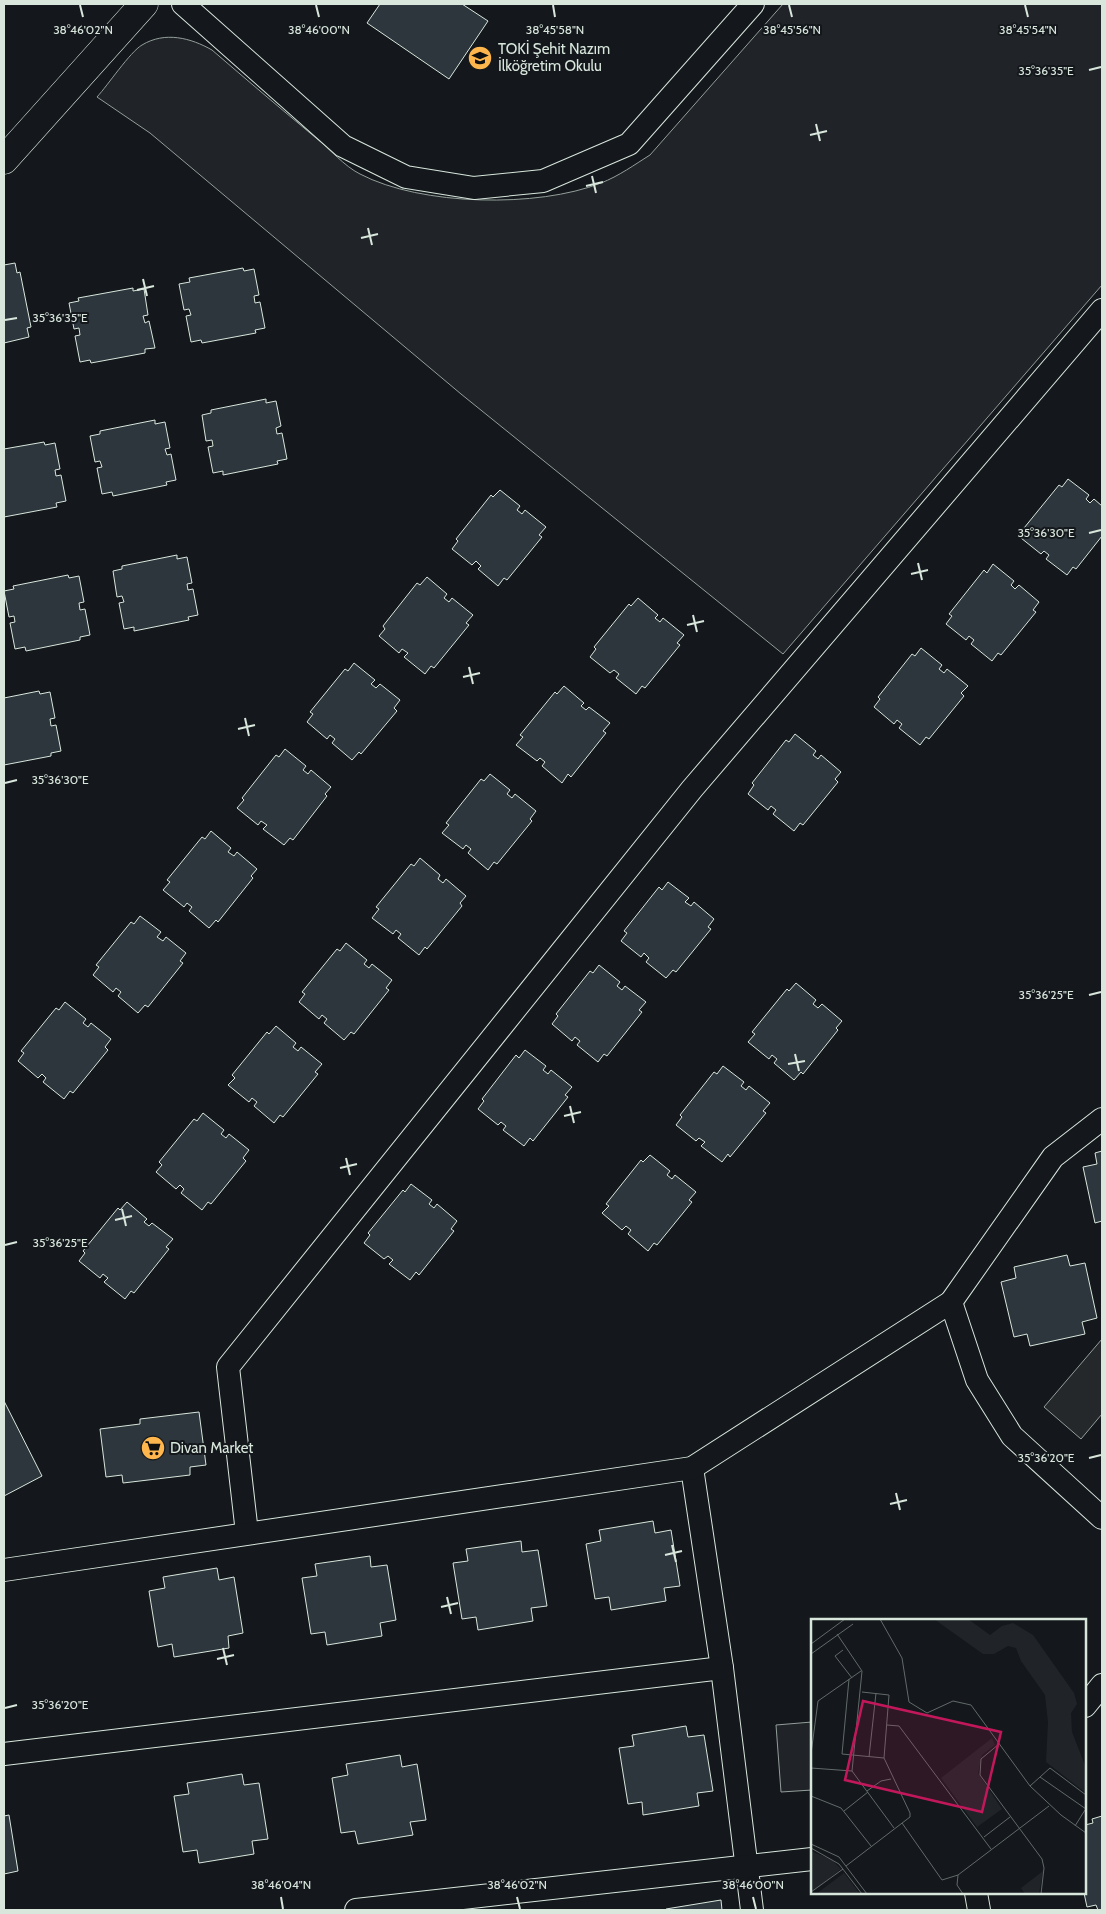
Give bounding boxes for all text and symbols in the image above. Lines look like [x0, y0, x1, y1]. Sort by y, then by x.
text: 38°46'02"N [53, 22, 113, 37]
text: 38°46'00"N [288, 22, 350, 37]
text: 38°45'58"N [526, 22, 584, 37]
text: 38°45'56"N [763, 22, 821, 37]
text: 38°45'54"N [999, 22, 1057, 37]
place label: TOKİ Şehit Nazım İlköğretim Okulu [498, 39, 610, 75]
school or university icon: TOKİ Şehit Nazım İlköğretim Okulu [467, 45, 493, 71]
text: 35°36'35"E [1018, 63, 1074, 78]
text: 35°36'35"E [32, 310, 88, 325]
text: 35°36'30"E [1017, 525, 1075, 540]
text: 35°36'30"E [31, 772, 89, 787]
text: 35°36'25"E [1018, 987, 1074, 1002]
text: 35°36'25"E [32, 1235, 88, 1250]
supermarket icon: Divan Market [140, 1435, 166, 1461]
place label: Divan Market [170, 1439, 253, 1457]
text: 35°36'20"E [1017, 1450, 1075, 1465]
inset map [811, 1619, 1086, 1894]
text: 35°36'20"E [31, 1697, 89, 1712]
text: 38°46'04"N [251, 1877, 311, 1892]
text: 38°46'02"N [487, 1877, 547, 1892]
text: 38°46'00"N [722, 1877, 784, 1892]

